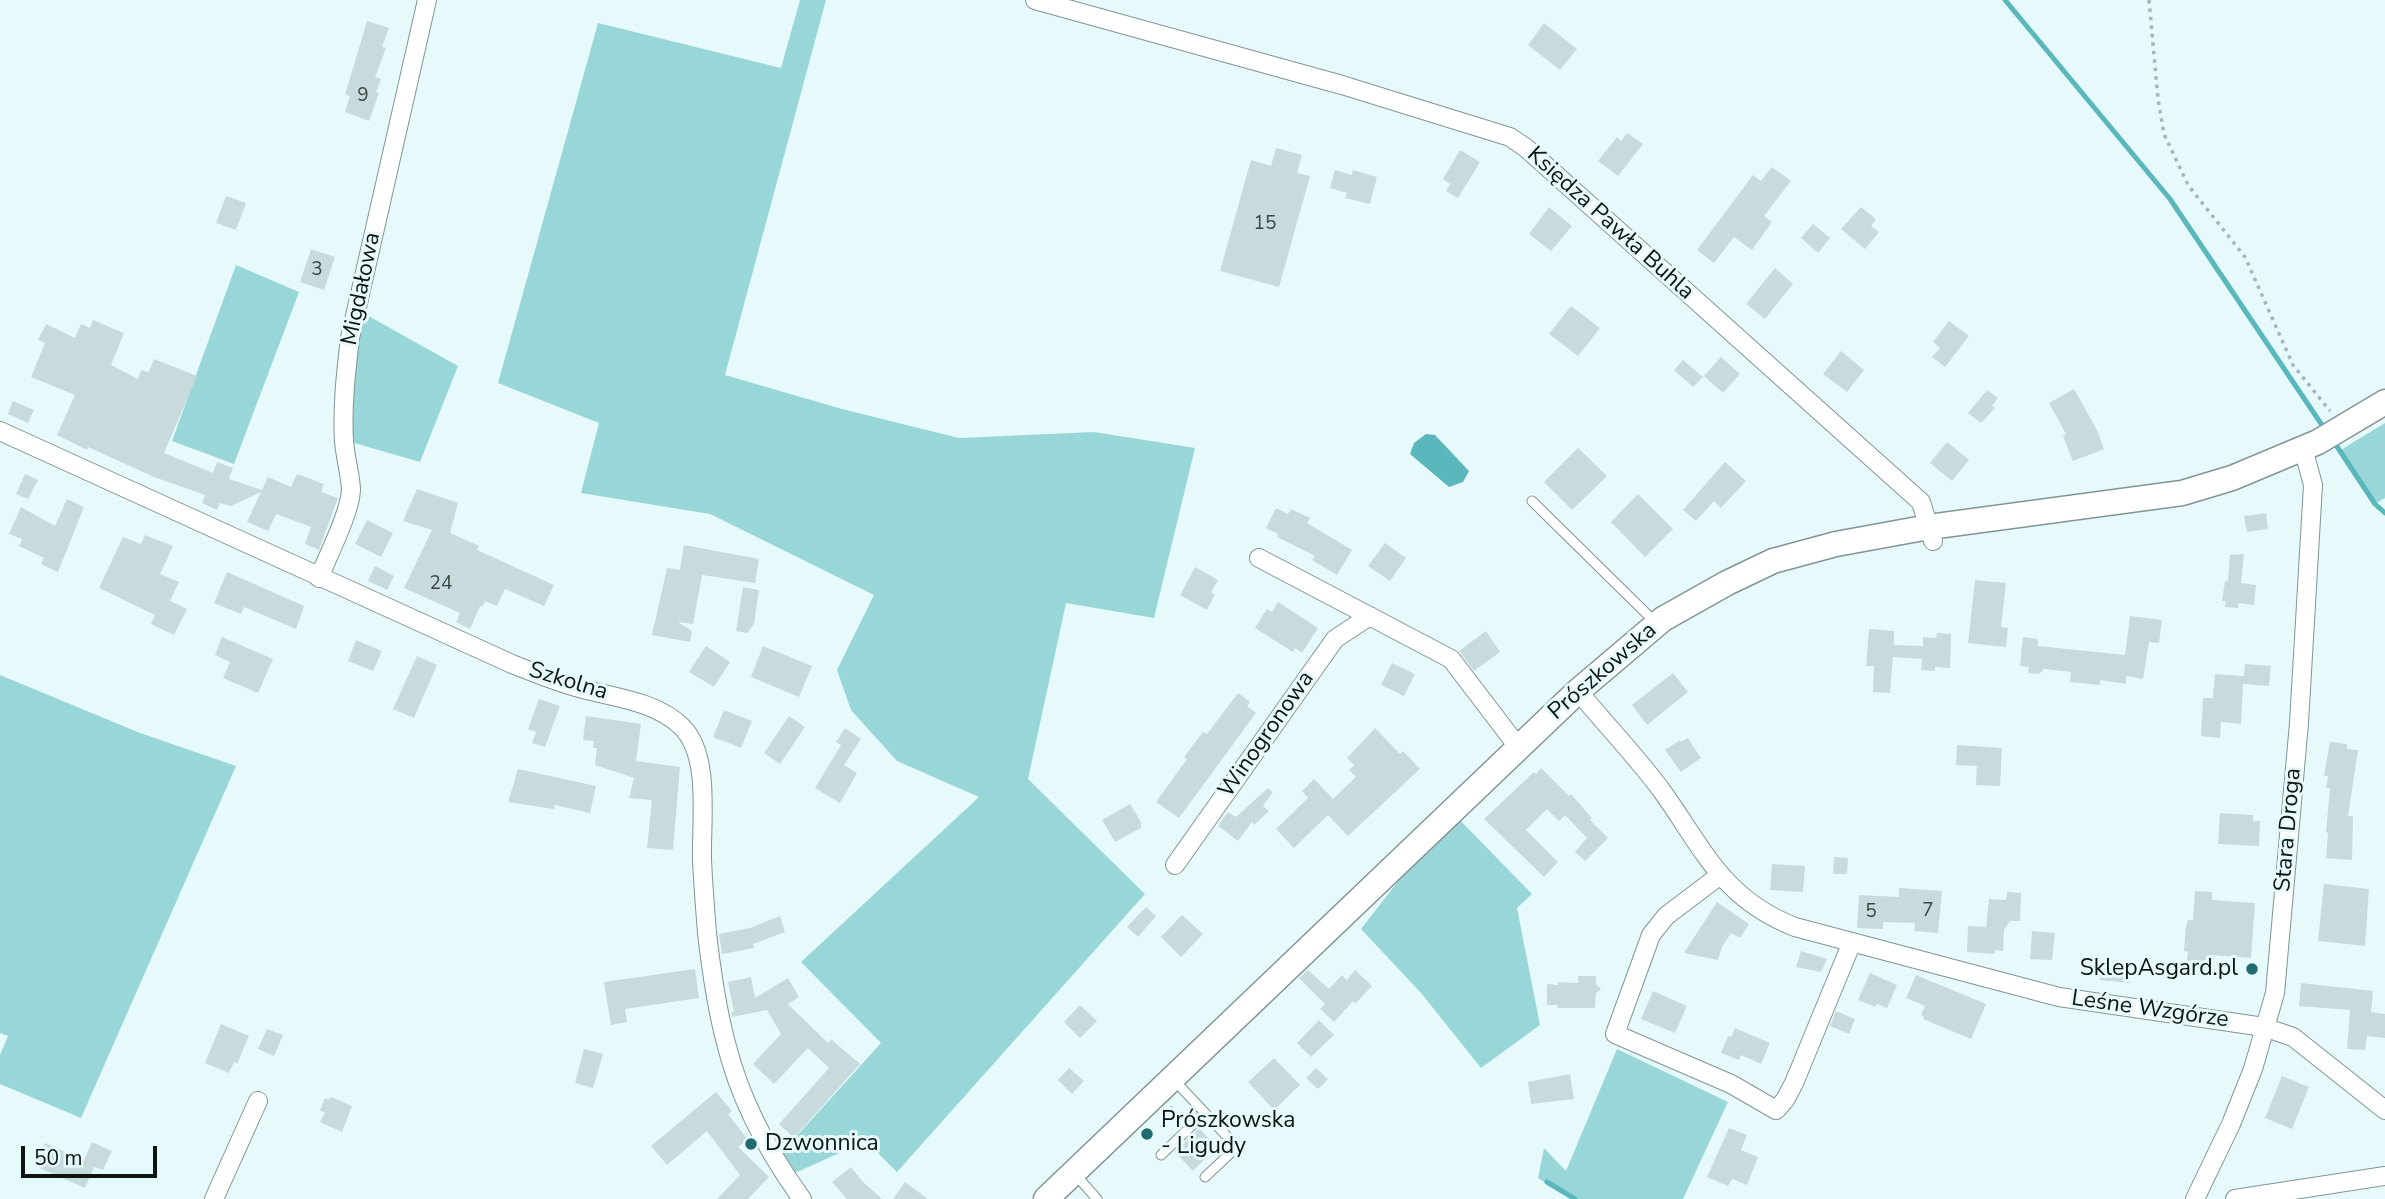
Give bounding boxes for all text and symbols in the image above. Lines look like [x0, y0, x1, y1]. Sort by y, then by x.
house number: 9 [357, 85, 369, 107]
street label: Księdza Pawła Buhla [1521, 142, 1699, 306]
house number: 15 [1254, 213, 1276, 235]
street label: Migdałowa [337, 230, 387, 348]
house number: 3 [311, 259, 323, 281]
house number: 24 [430, 573, 452, 595]
street label: Prószkowska [1543, 618, 1663, 726]
street label: Szkolna [525, 657, 611, 707]
street label: Winogronowa [1213, 667, 1321, 803]
street label: Stara Droga [2270, 767, 2308, 893]
house number: 7 [1922, 900, 1934, 922]
house number: 5 [1865, 901, 1877, 923]
place label: SklepAsgard.pl [2080, 955, 2238, 983]
marker: SklepAsgard.pl [2244, 961, 2260, 977]
street label: Leśne Wzgórze [2070, 985, 2230, 1035]
place label: Prószkowska - Ligudy [1161, 1107, 1295, 1161]
marker: Prószkowska - Ligudy [1139, 1126, 1155, 1142]
place label: Dzwonnica [765, 1130, 879, 1158]
scale bar [24, 1132, 161, 1176]
marker: Dzwonnica [743, 1136, 759, 1152]
text: 50 m [34, 1144, 83, 1172]

